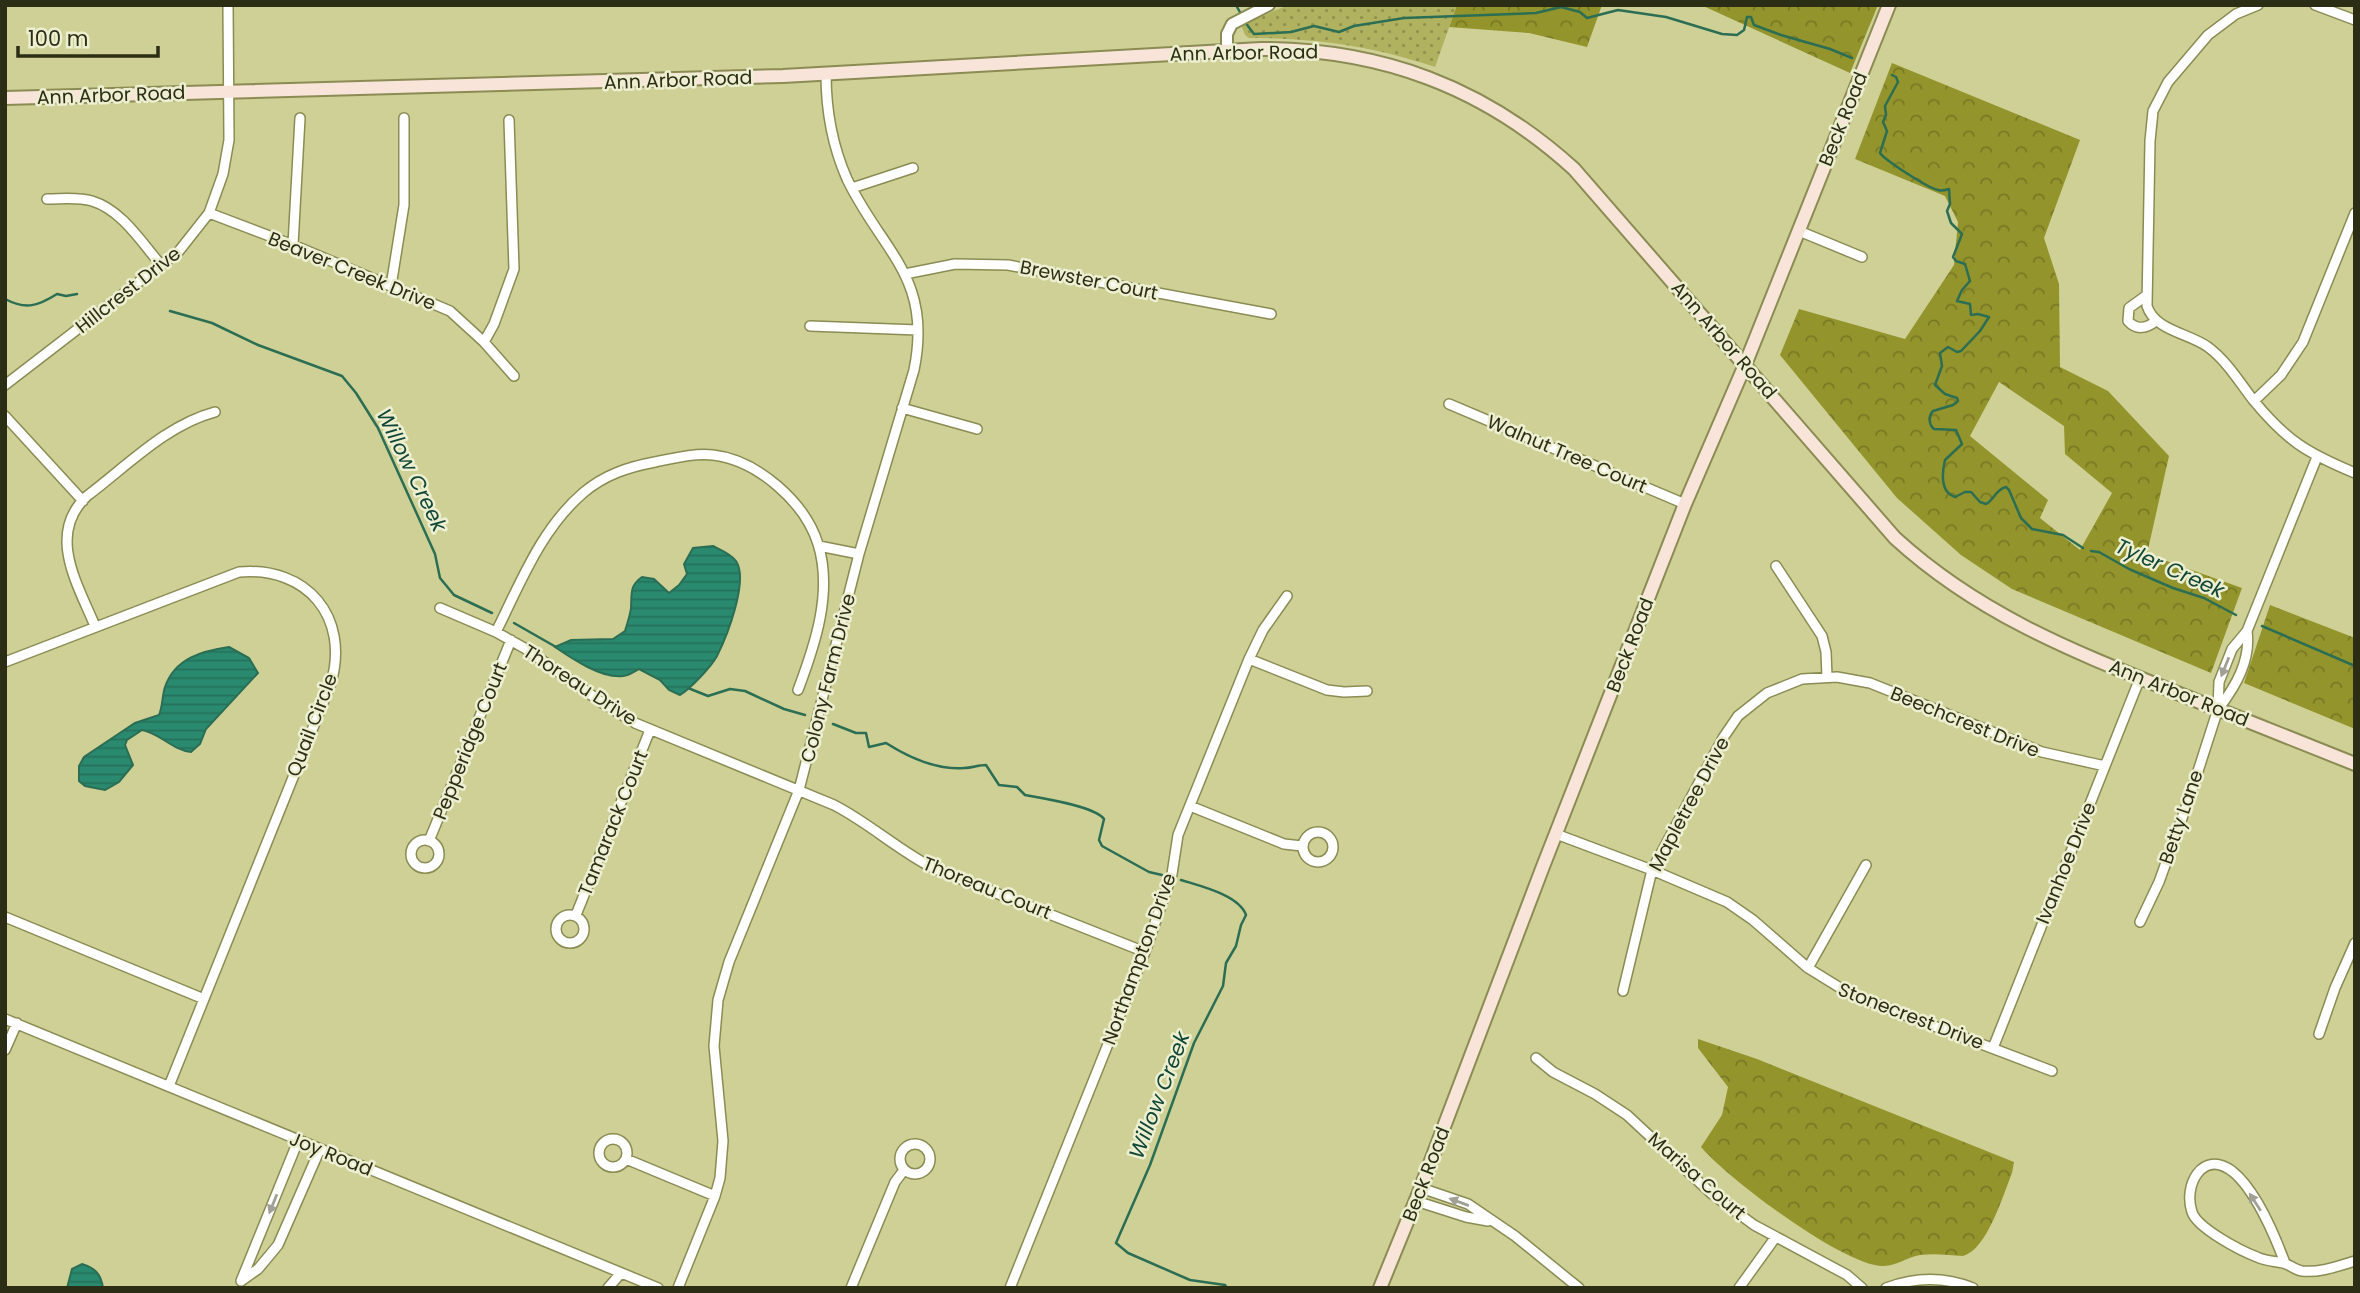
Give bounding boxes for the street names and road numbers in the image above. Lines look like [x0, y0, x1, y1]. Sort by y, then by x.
street label: Ann Arbor Road [1169, 38, 1319, 68]
street label: Ann Arbor Road [603, 64, 753, 96]
street label: Beck Road [1812, 68, 1874, 170]
street label: Ann Arbor Road [36, 79, 186, 111]
street label: Beaver Creek Drive [264, 225, 440, 317]
street label: Hillcrest Drive [70, 240, 186, 340]
street label: Brewster Court [1018, 253, 1160, 307]
street label: Ann Arbor Road [1665, 275, 1783, 405]
street label: Walnut Tree Court [1483, 408, 1651, 500]
street label: Colony Farm Drive [794, 591, 862, 765]
street label: Beck Road [1600, 594, 1660, 696]
street label: Thoreau Drive [518, 638, 642, 732]
street label: Ann Arbor Road [2105, 653, 2253, 733]
street label: Pepperidge Court [426, 658, 514, 824]
street label: Quail Circle [280, 669, 344, 781]
street label: Beechcrest Drive [1886, 680, 2044, 764]
street label: Mapletree Drive [1642, 732, 1736, 876]
street label: Tamarack Court [571, 746, 655, 900]
street label: Betty Lane [2152, 766, 2210, 868]
street label: Ivanhoe Drive [2029, 798, 2103, 928]
street label: Thoreau Court [919, 850, 1055, 926]
street label: Northampton Drive [1095, 869, 1183, 1049]
street label: Stonecrest Drive [1834, 976, 1988, 1056]
street label: Beck Road [1396, 1123, 1456, 1225]
street label: Joy Road [285, 1125, 377, 1183]
street label: Marisa Court [1642, 1126, 1752, 1226]

